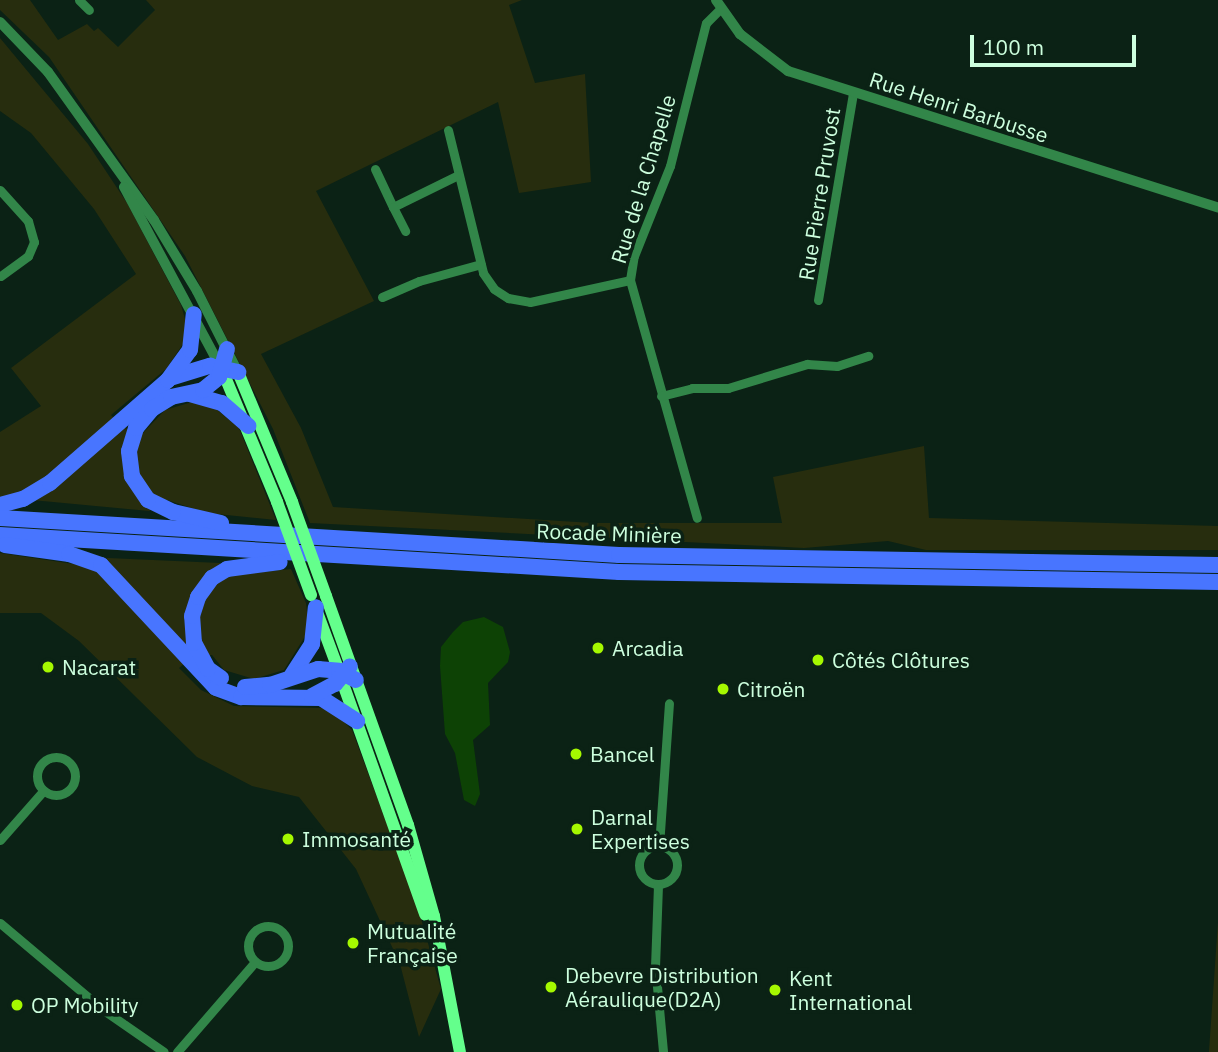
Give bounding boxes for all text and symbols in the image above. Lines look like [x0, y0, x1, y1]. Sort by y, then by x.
scale bar [973, 21, 1139, 65]
text: 100 m [983, 33, 1044, 61]
street label: Rue Henri Barbusse [866, 66, 1052, 148]
street label: Rue de la Chapelle [605, 92, 681, 266]
street label: Rue Pierre Pruvost [793, 106, 845, 282]
street label: Rocade Minière [536, 518, 682, 548]
place label: Arcadia [612, 635, 683, 661]
marker: Arcadia [590, 640, 606, 656]
place label: Côtés Clôtures [832, 647, 970, 673]
marker: Côtés Clôtures [810, 652, 826, 668]
place label: Nacarat [62, 654, 136, 680]
marker: Nacarat [40, 659, 56, 675]
place label: Citroën [737, 676, 805, 702]
marker: Citroën [715, 681, 731, 697]
place label: Bancel [590, 741, 655, 767]
marker: Bancel [568, 746, 584, 762]
place label: Darnal Expertises [591, 804, 690, 854]
marker: Darnal Expertises [569, 821, 585, 837]
place label: Immosanté [302, 826, 411, 852]
marker: Immosanté [280, 831, 296, 847]
place label: Mutualité Française [367, 918, 458, 968]
marker: Mutualité Française [345, 935, 361, 951]
place label: Debevre Distribution Aéraulique(D2A) [565, 962, 759, 1012]
place label: Kent International [789, 965, 912, 1015]
marker: Debevre Distribution Aéraulique(D2A) [543, 979, 559, 995]
marker: Kent International [767, 982, 783, 998]
place label: OP Mobility [31, 992, 139, 1018]
marker: OP Mobility [9, 997, 25, 1013]

